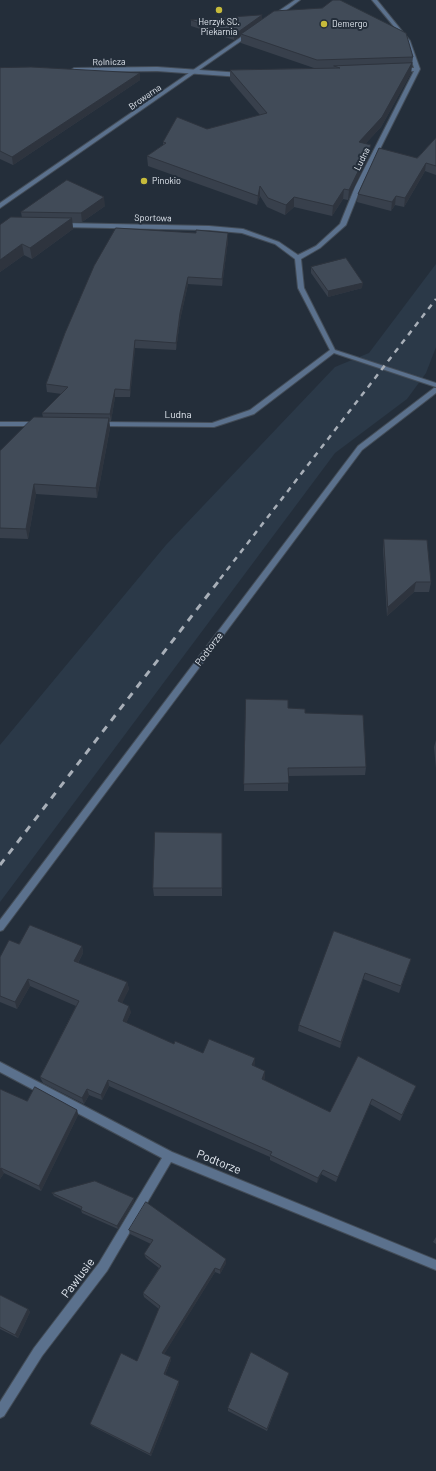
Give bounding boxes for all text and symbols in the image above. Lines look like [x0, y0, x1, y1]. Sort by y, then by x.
marker: Herzyk SC. Piekarnia [214, 5, 224, 15]
place label: Herzyk SC. Piekarnia [198, 17, 240, 38]
marker: Demergo [319, 19, 329, 29]
place label: Demergo [332, 19, 367, 29]
street label: Rolnicza [92, 56, 126, 68]
street label: Browarna [127, 82, 163, 112]
street label: Ludna [352, 146, 372, 172]
marker: Pinokio [139, 176, 149, 186]
place label: Pinokio [152, 176, 181, 186]
street label: Sportowa [134, 212, 172, 224]
street label: Ludna [165, 409, 191, 421]
street label: Podtorze [192, 630, 226, 668]
street label: Podtorze [195, 1147, 243, 1177]
street label: Pawlusie [58, 1255, 98, 1301]

